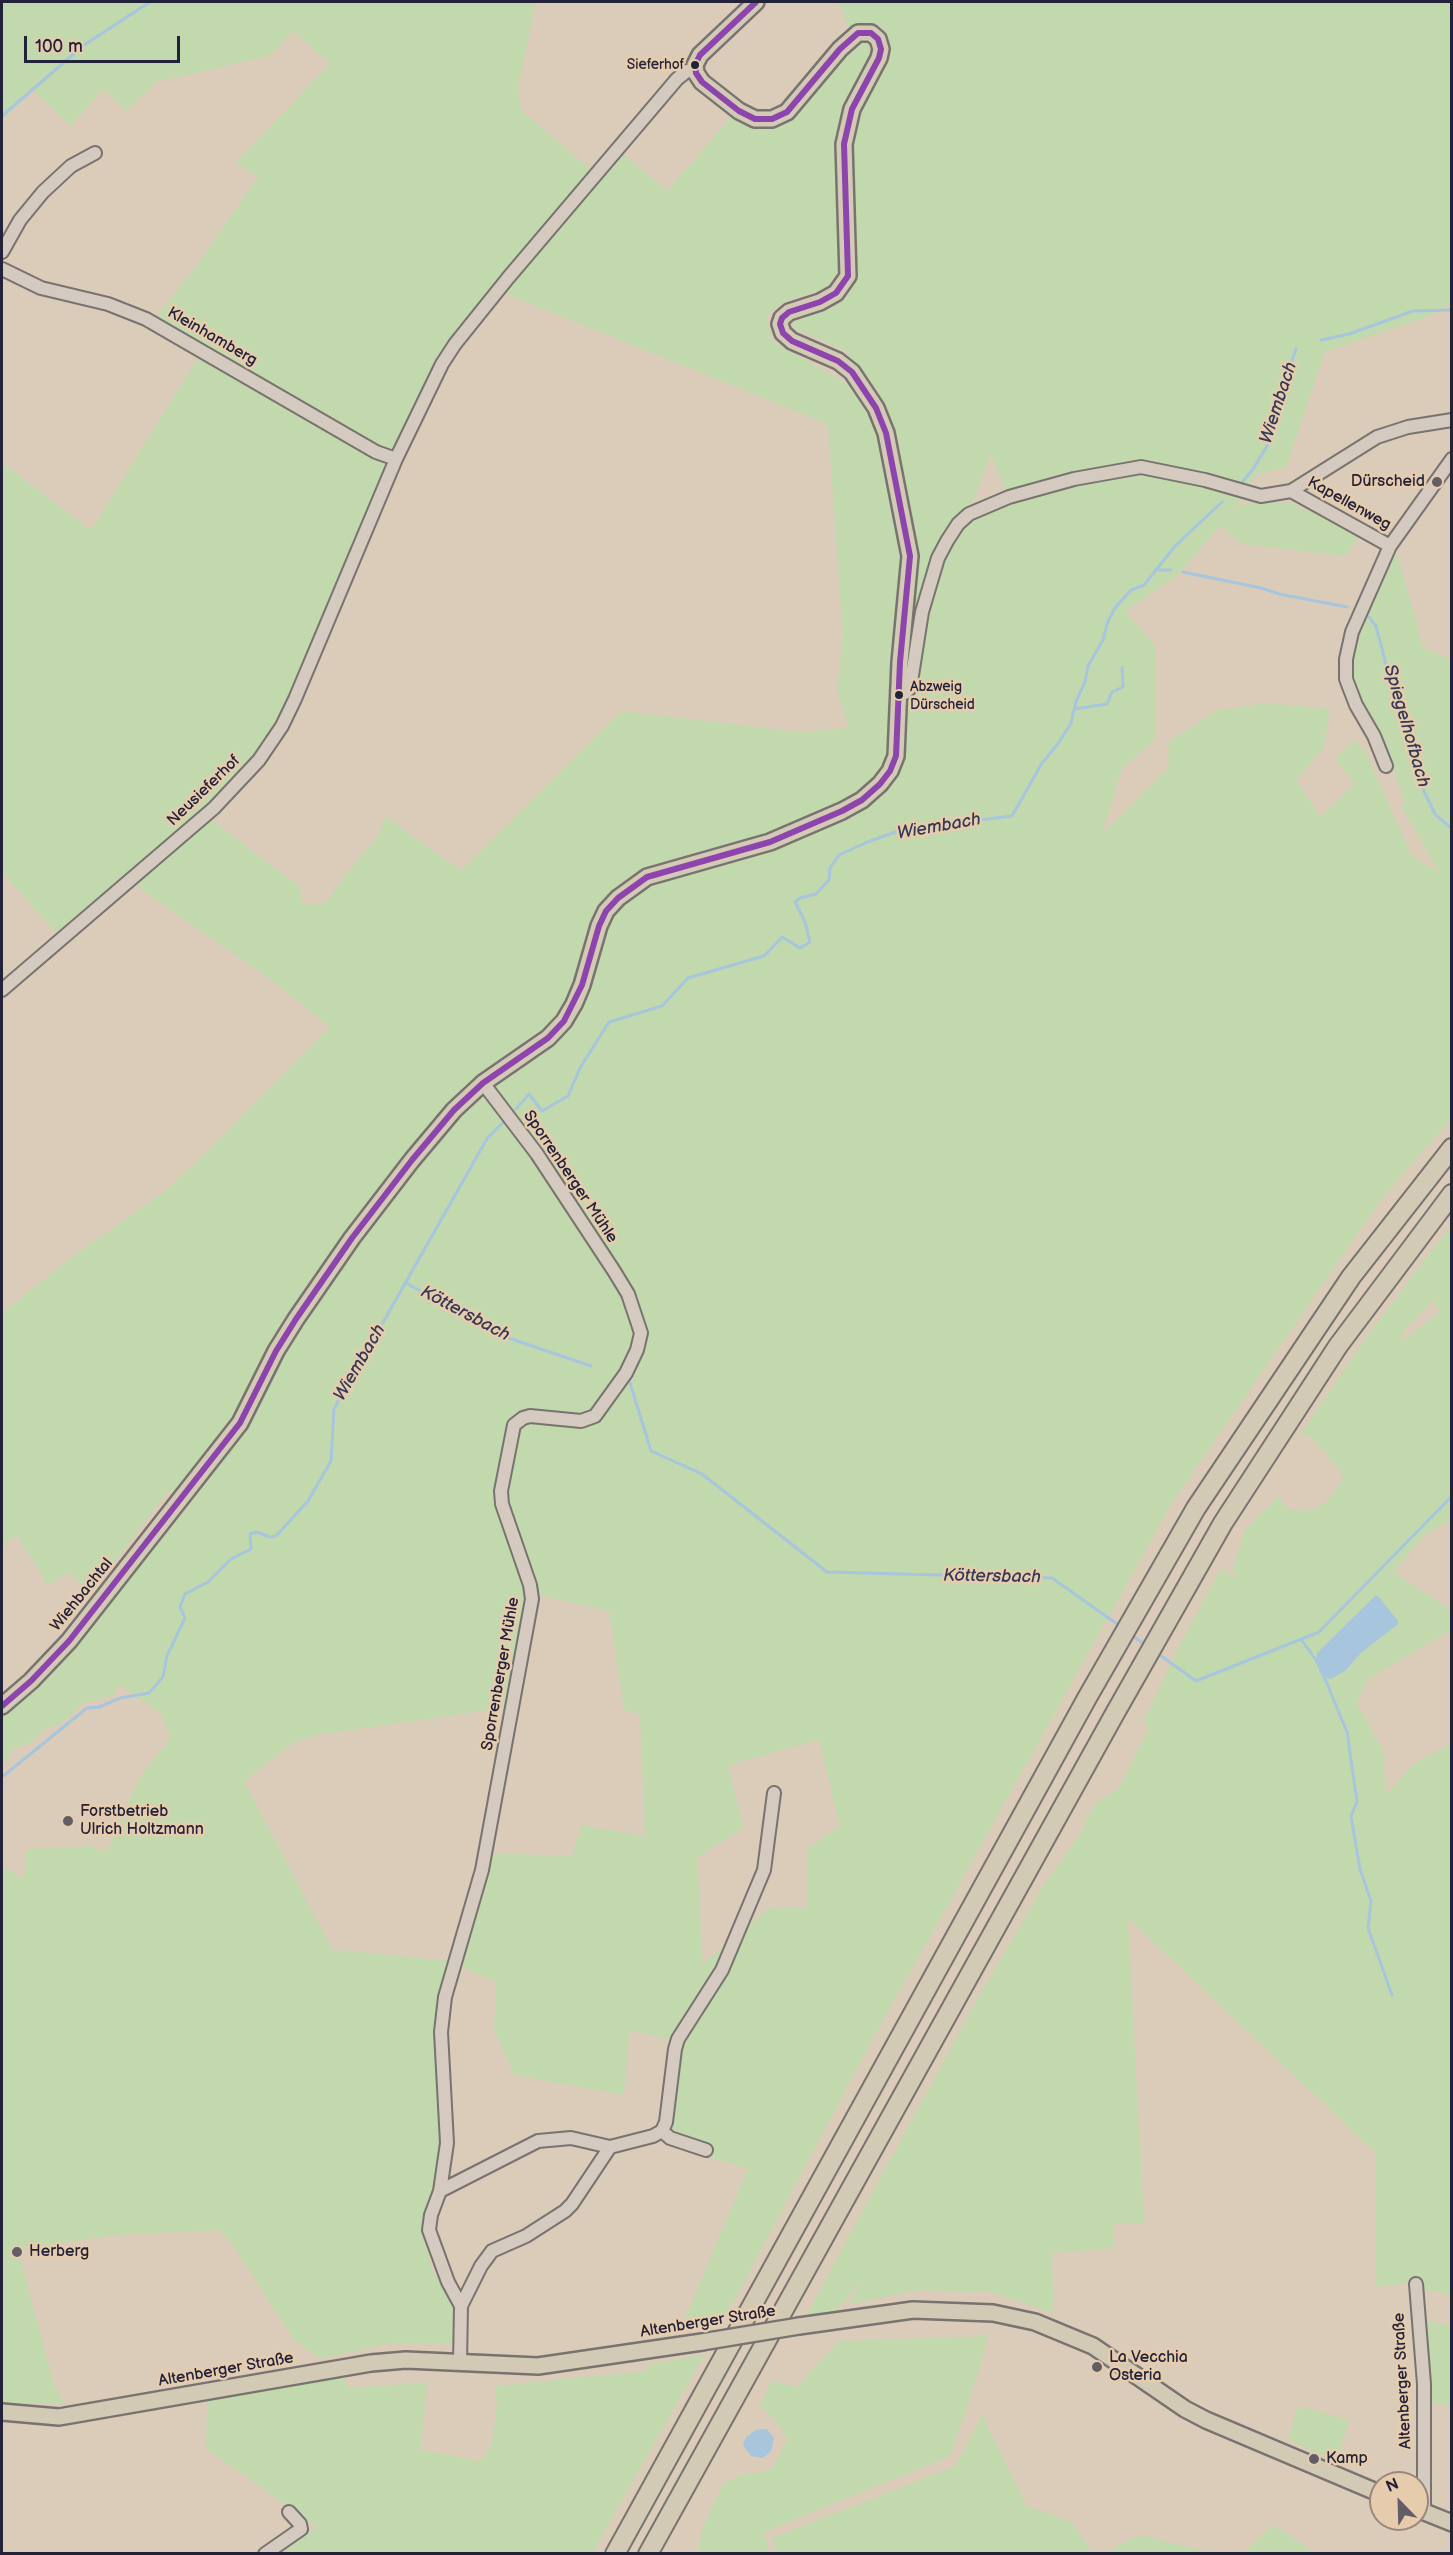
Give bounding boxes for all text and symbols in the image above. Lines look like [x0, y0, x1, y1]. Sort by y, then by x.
scale bar [27, 24, 183, 62]
text: 100 m [35, 36, 83, 57]
place label: Sieferhof [627, 57, 684, 73]
marker: Sieferhof [689, 59, 701, 71]
street label: Kleinhamberg [164, 304, 260, 370]
water label: Wiembach [1256, 359, 1302, 447]
place label: Dürscheid [1351, 472, 1425, 492]
street label: Kapellenweg [1304, 473, 1394, 535]
marker: Dürscheid [1430, 475, 1444, 489]
water label: Spiegelhofbach [1378, 662, 1434, 790]
place label: Abzweig Dürscheid [910, 679, 975, 712]
marker: Abzweig Dürscheid [893, 689, 905, 701]
street label: Neusieferhof [164, 751, 244, 831]
water label: Wiembach [895, 809, 983, 845]
street label: Sporrenberger Mühle [519, 1107, 621, 1247]
water label: Köttersbach [417, 1281, 513, 1347]
water label: Wiembach [329, 1321, 391, 1405]
street label: Wiehbachtal [47, 1555, 117, 1635]
water label: Köttersbach [943, 1565, 1041, 1589]
street label: Sporrenberger Mühle [478, 1596, 524, 1752]
place label: Forstbetrieb Ulrich Holtzmann [80, 1802, 204, 1840]
marker: Forstbetrieb Ulrich Holtzmann [61, 1814, 75, 1828]
place label: Herberg [29, 2242, 89, 2262]
marker: Herberg [10, 2245, 24, 2259]
street label: Altenberger Straße [639, 2302, 777, 2342]
street label: Altenberger Straße [1390, 2312, 1416, 2450]
place label: La Vecchia Osteria [1109, 2348, 1188, 2386]
street label: Altenberger Straße [157, 2349, 295, 2391]
marker: La Vecchia Osteria [1090, 2360, 1104, 2374]
place label: Kamp [1326, 2449, 1368, 2469]
marker: Kamp [1307, 2452, 1321, 2466]
north arrow [1369, 2471, 1429, 2531]
text: N [1383, 2475, 1402, 2497]

